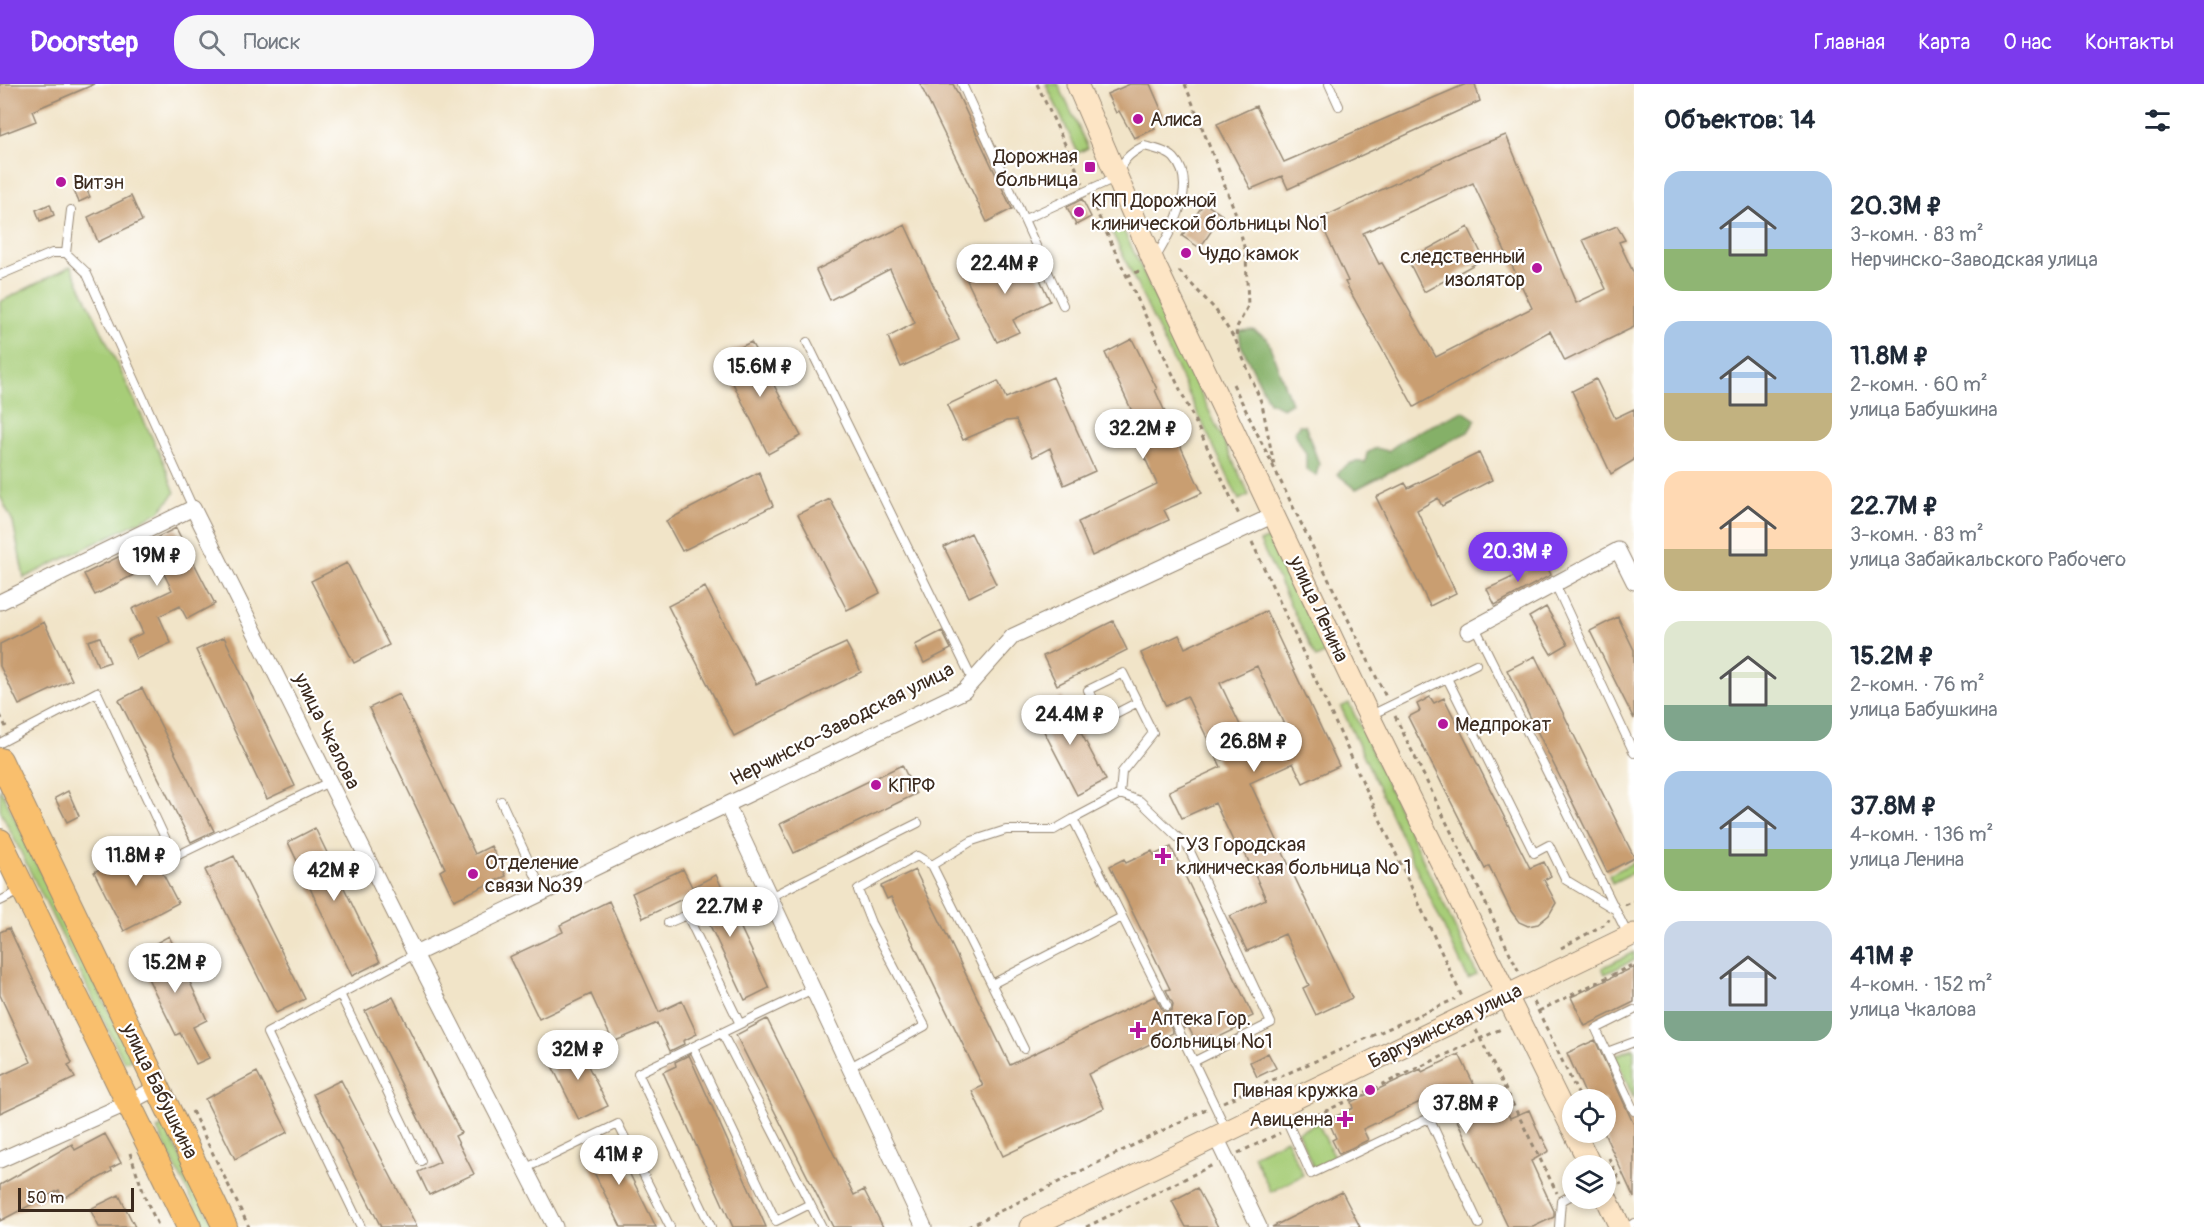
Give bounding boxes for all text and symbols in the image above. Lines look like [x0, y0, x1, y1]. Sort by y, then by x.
search box [174, 15, 594, 69]
text: Doorstep [30, 25, 138, 60]
icon: search [195, 26, 228, 59]
text: Поиск [243, 28, 301, 56]
text: Главная [1814, 29, 1885, 56]
text: Карта [1918, 29, 1970, 56]
text: О нас [2003, 29, 2052, 56]
text: Контакты [2085, 29, 2174, 56]
text: Объектов: 14 [1664, 104, 1815, 136]
icon: filters [2141, 104, 2174, 137]
place label: Алиса [1150, 107, 1202, 132]
marker: Алиса [1131, 112, 1145, 126]
place label: Дорожная больница [993, 144, 1078, 192]
marker: Дорожная больница [1083, 160, 1097, 174]
place label: Витэн [73, 170, 124, 195]
marker: Витэн [54, 175, 68, 189]
place label: КПП Дорожной клинической больницы №1 [1091, 188, 1327, 236]
text: 20.3M ₽ [1850, 190, 1942, 222]
icon: home [1712, 195, 1784, 267]
marker: КПП Дорожной клинической больницы №1 [1072, 205, 1086, 219]
text: 3-комн. · 83 m² [1850, 222, 1984, 247]
place label: Чудо камок [1198, 241, 1299, 266]
pin: 22.4M ₽ [950, 244, 1060, 295]
place label: следственный изолятор [1401, 244, 1525, 292]
marker: Чудо камок [1179, 246, 1193, 260]
text: Нерчинско-Заводская улица [1850, 247, 2098, 272]
text: 22.4M ₽ [970, 251, 1040, 276]
marker: следственный изолятор [1530, 261, 1544, 275]
text: 11.8M ₽ [1850, 340, 1929, 372]
icon: home [1712, 345, 1784, 417]
pin: 15.6M ₽ [705, 347, 815, 398]
text: 15.6M ₽ [727, 354, 793, 379]
text: 2-комн. · 60 m² [1850, 372, 1988, 397]
text: улица Бабушкина [1850, 397, 1998, 422]
pin: 32.2M ₽ [1088, 409, 1198, 460]
text: 32.2M ₽ [1109, 416, 1177, 441]
text: 22.7M ₽ [1850, 490, 1938, 522]
icon: home [1712, 495, 1784, 567]
text: 3-комн. · 83 m² [1850, 522, 1984, 547]
pin: 20.3M ₽ [1463, 532, 1573, 583]
pin: 19M ₽ [115, 536, 199, 587]
text: 20.3M ₽ [1482, 539, 1554, 564]
text: 19M ₽ [133, 543, 181, 568]
text: улица Забайкальского Рабочего [1850, 547, 2126, 572]
street label: улица Ленина [1283, 551, 1354, 666]
text: 15.2M ₽ [1850, 640, 1934, 672]
icon: home [1712, 645, 1784, 717]
street label: Нерчинско-Заводская улица [726, 657, 958, 791]
street label: улица Чкалова [288, 668, 366, 793]
text: 2-комн. · 76 m² [1850, 672, 1985, 697]
pin: 24.4M ₽ [1015, 695, 1125, 746]
text: улица Бабушкина [1850, 697, 1998, 722]
text: 24.4M ₽ [1035, 702, 1105, 727]
place label: Медпрокат [1455, 712, 1551, 737]
marker: Медпрокат [1436, 717, 1450, 731]
pin: 26.8M ₽ [1199, 722, 1309, 773]
text: 26.8M ₽ [1220, 729, 1288, 754]
place label: КПРФ [888, 773, 935, 798]
marker: КПРФ [869, 778, 883, 792]
text: 37.8M ₽ [1850, 790, 1937, 822]
icon: home [1712, 795, 1784, 867]
text: 4-комн. · 136 m² [1850, 822, 1993, 847]
place label: ГУЗ Городская клиническая больница № 1 [1176, 832, 1412, 880]
pin: 11.8M ₽ [81, 836, 191, 887]
text: 11.8M ₽ [106, 843, 166, 868]
marker: ГУЗ Городская клиническая больница № 1 [1154, 847, 1172, 865]
text: улица Ленина [1850, 847, 1964, 872]
place label: Отделение связи №39 [485, 850, 583, 898]
pin: 42M ₽ [292, 851, 376, 902]
text: 42M ₽ [307, 858, 361, 883]
marker: Отделение связи №39 [466, 867, 480, 881]
pin: 22.7M ₽ [675, 887, 785, 938]
text: 22.7M ₽ [696, 894, 764, 919]
text: 41M ₽ [1850, 940, 1915, 972]
pin: 15.2M ₽ [120, 943, 230, 994]
icon: home [1712, 945, 1784, 1017]
text: 15.2M ₽ [143, 950, 207, 975]
text: 4-комн. · 152 m² [1850, 972, 1993, 997]
street label: Баргузинская улица [1364, 978, 1526, 1074]
text: улица Чкалова [1850, 997, 1976, 1022]
place label: Аптека Гор. больницы №1 [1150, 1006, 1273, 1054]
street label: улица Бабушкина [116, 1018, 204, 1163]
marker: Аптека Гор. больницы №1 [1131, 1023, 1145, 1037]
pin: 32M ₽ [536, 1030, 620, 1081]
text: 32M ₽ [551, 1037, 605, 1062]
place label: Пивная кружка [1234, 1078, 1358, 1103]
marker: Пивная кружка [1363, 1083, 1377, 1097]
pin: 37.8M ₽ [1411, 1084, 1521, 1135]
map controls [1562, 1089, 1616, 1209]
button: locate [1562, 1089, 1616, 1143]
text: 37.8M ₽ [1433, 1091, 1499, 1116]
place label: Авиценна [1250, 1107, 1333, 1132]
marker: Авиценна [1338, 1112, 1352, 1126]
pin: 41M ₽ [577, 1135, 661, 1186]
text: 41M ₽ [594, 1142, 644, 1167]
button: layers [1562, 1155, 1616, 1209]
scale bar [18, 1185, 134, 1212]
text: 50 m [27, 1188, 64, 1208]

